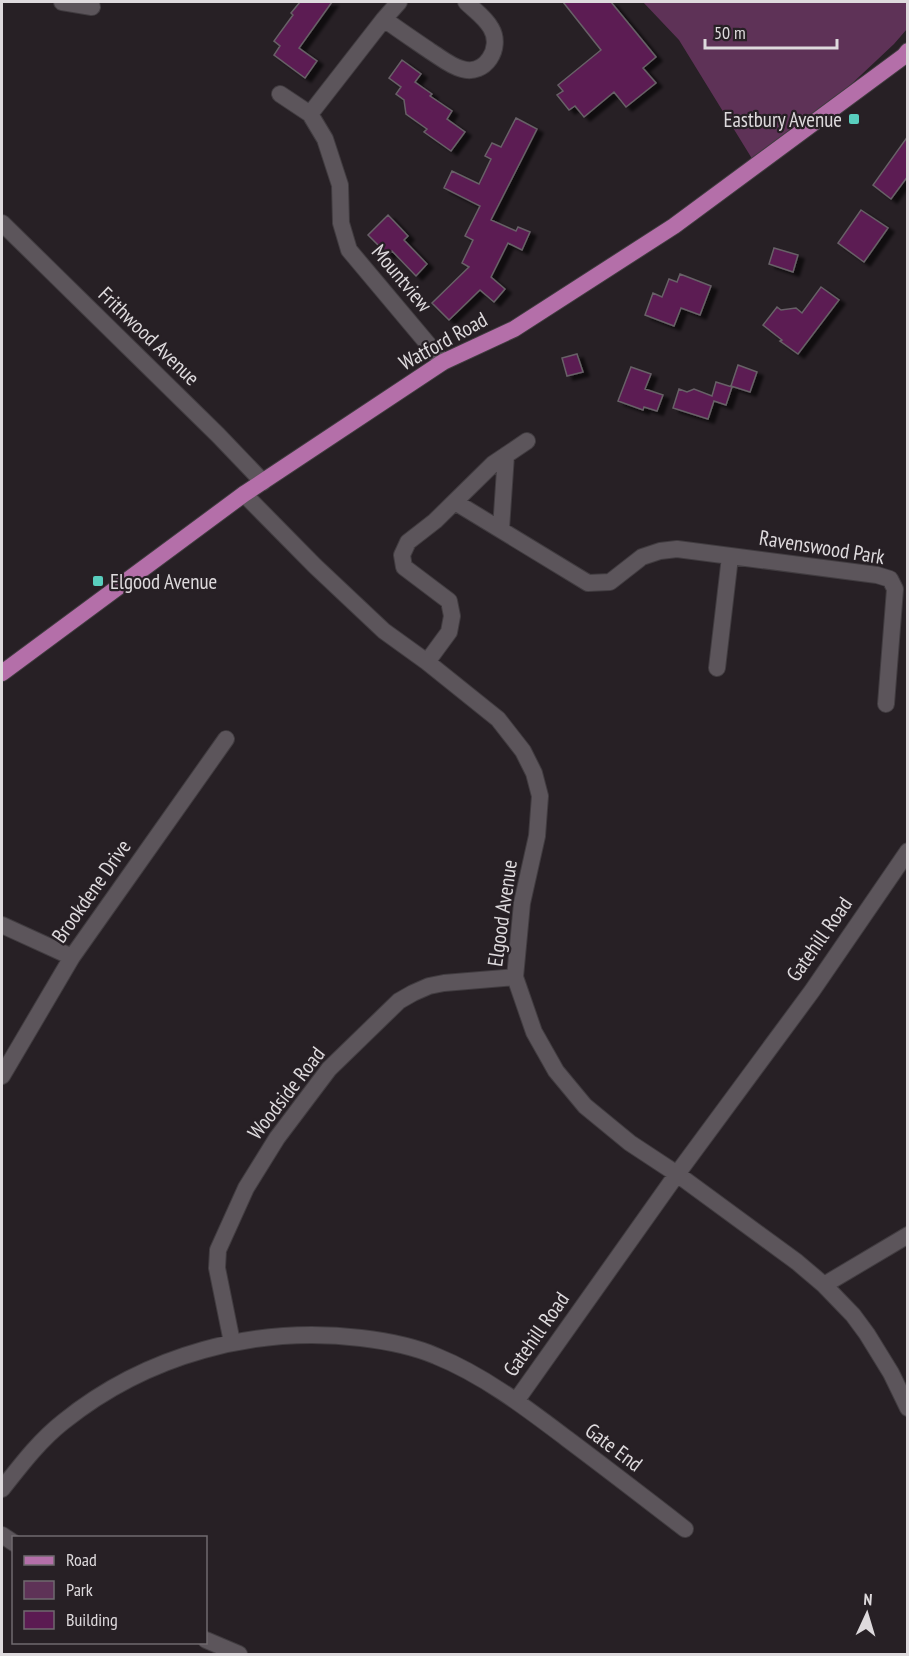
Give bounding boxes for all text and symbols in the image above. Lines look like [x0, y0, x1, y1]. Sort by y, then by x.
scale bar [705, 12, 837, 50]
text: 50 m [714, 21, 746, 44]
place label: Eastbury Avenue [723, 106, 842, 133]
marker: Eastbury Avenue [847, 112, 861, 126]
street label: Mountview [366, 239, 438, 318]
street label: Frithwood Avenue [93, 281, 205, 391]
street label: Watford Road [394, 306, 492, 376]
street label: Ravenswood Park [757, 524, 887, 570]
place label: Elgood Avenue [110, 568, 217, 595]
marker: Elgood Avenue [91, 574, 105, 588]
street label: Brookdene Drive [45, 834, 137, 948]
street label: Elgood Avenue [481, 858, 523, 968]
street label: Gatehill Road [780, 892, 858, 986]
street label: Woodside Road [241, 1041, 331, 1145]
street label: Gatehill Road [497, 1287, 575, 1381]
street label: Gate End [580, 1417, 648, 1477]
legend [12, 1536, 207, 1644]
text: Road [66, 1548, 97, 1571]
text: Park [66, 1578, 93, 1601]
north arrow [837, 1584, 897, 1644]
text: N [863, 1589, 873, 1609]
text: Building [66, 1608, 118, 1631]

